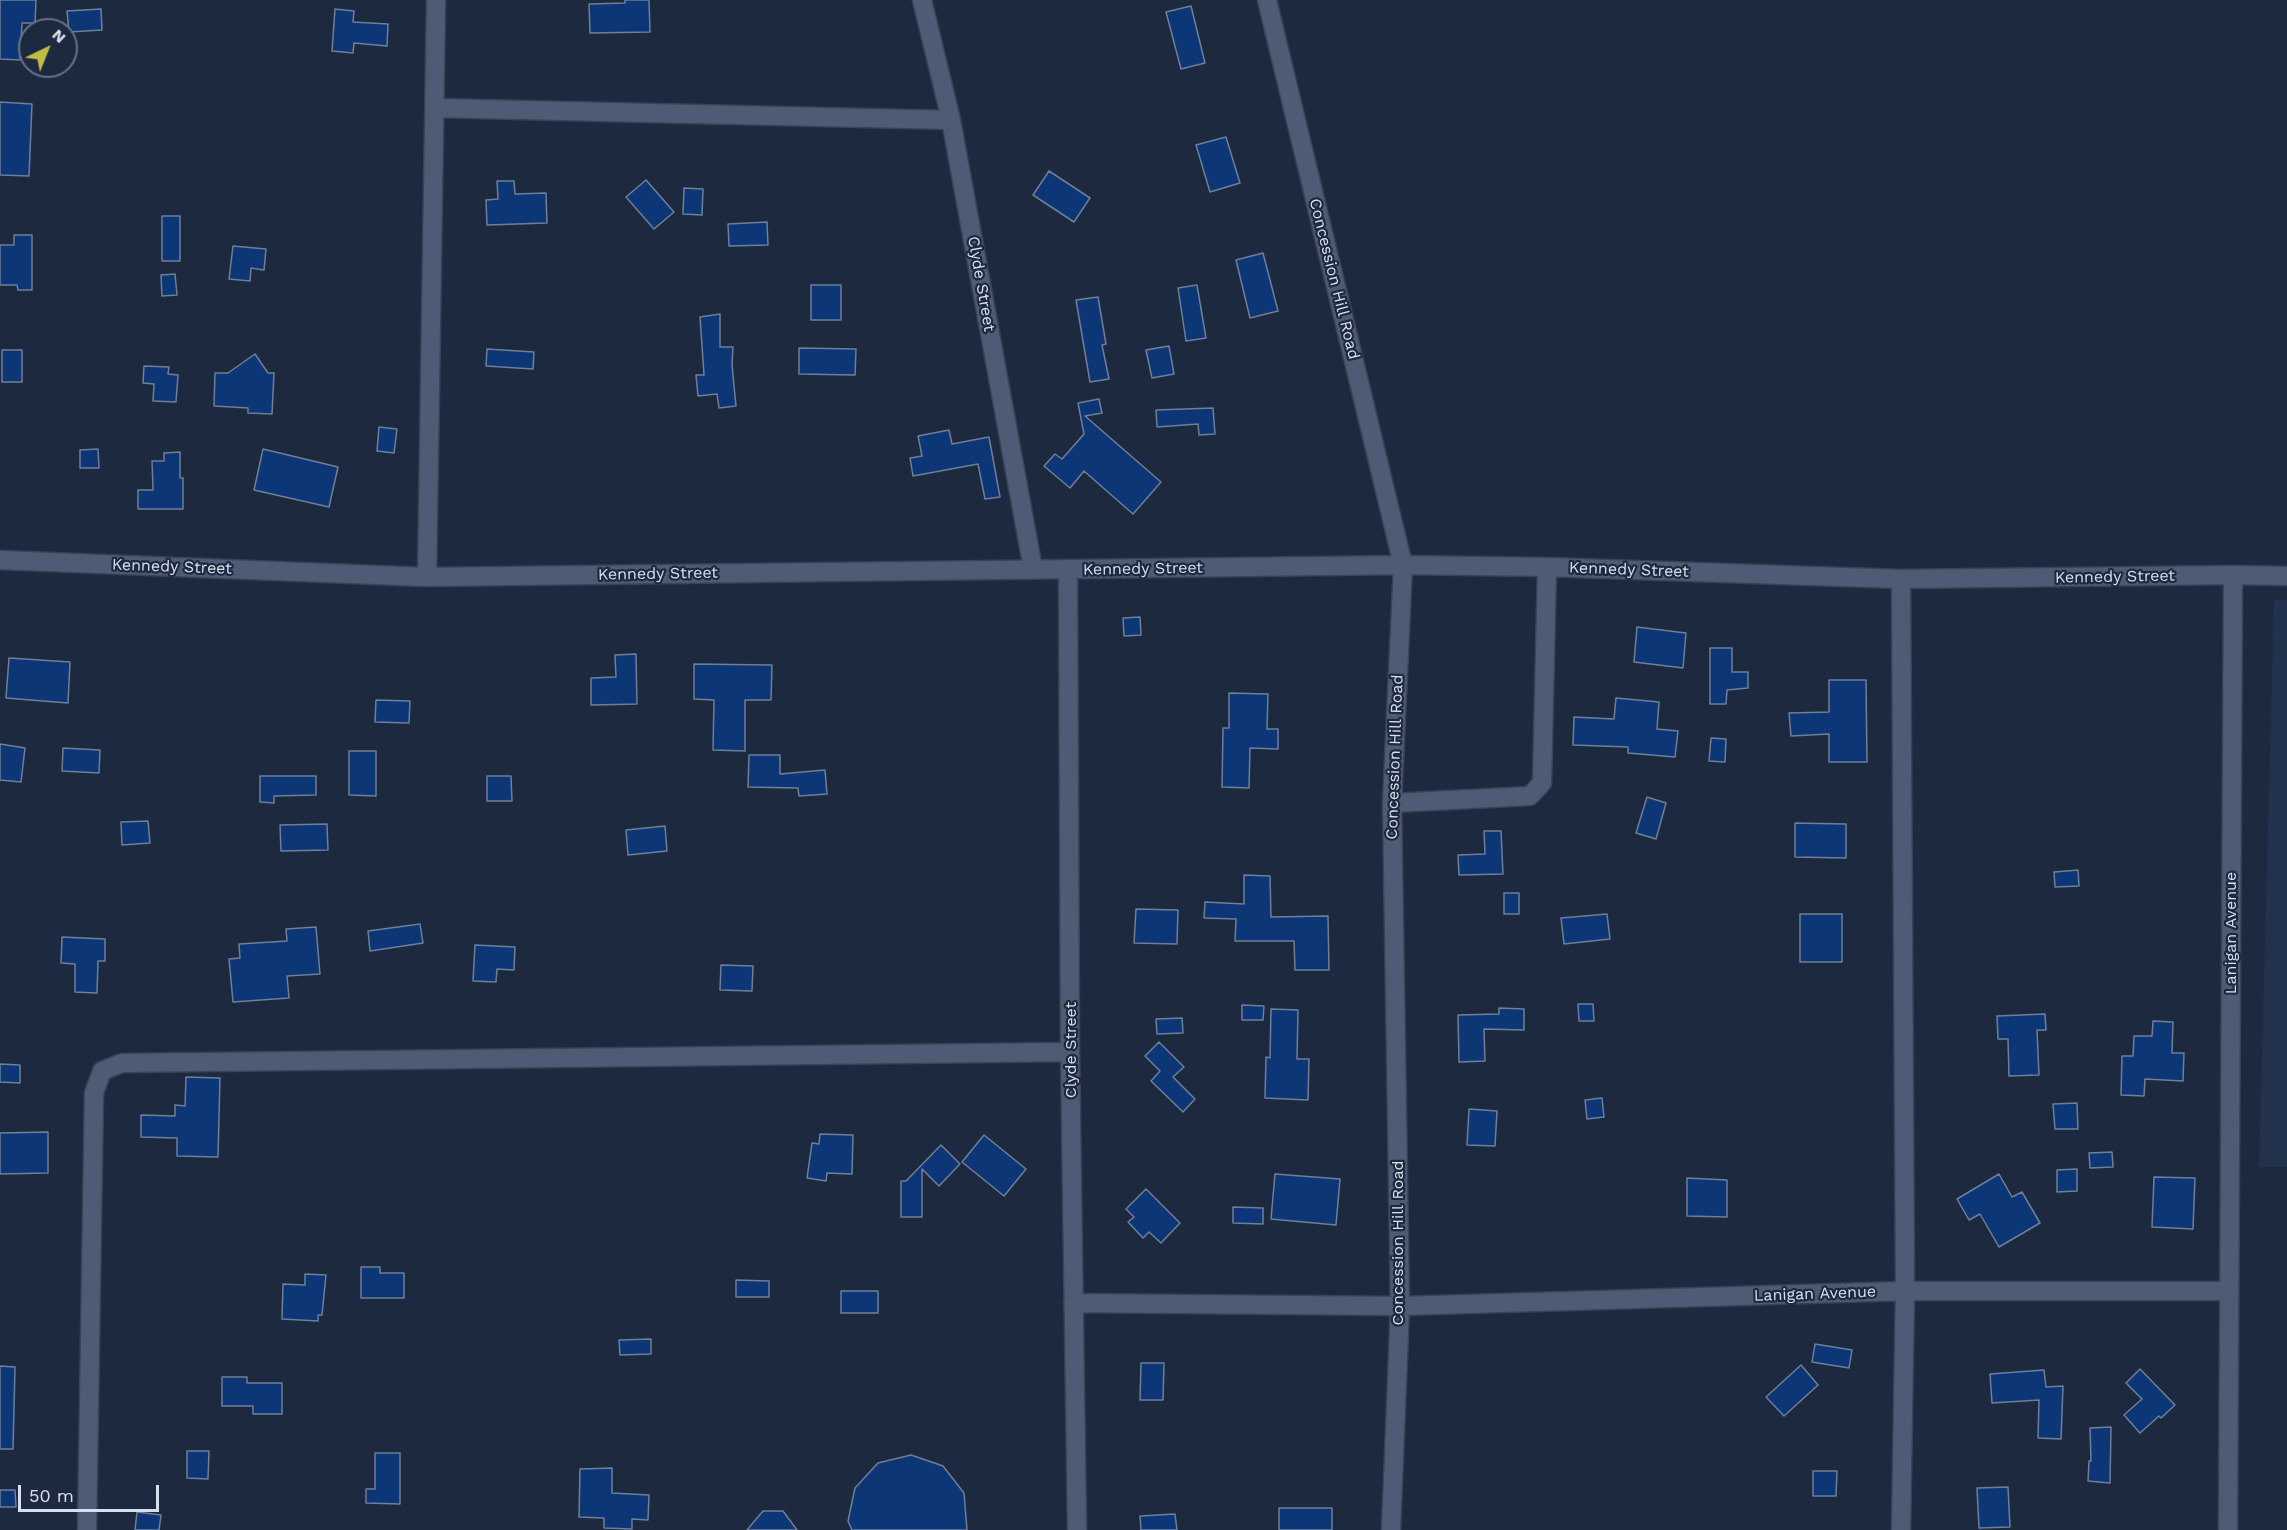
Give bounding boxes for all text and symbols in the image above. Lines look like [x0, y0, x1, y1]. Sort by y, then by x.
north arrow [18, 18, 78, 78]
text: N [48, 25, 70, 47]
street label: Concession Hill Road [1305, 197, 1363, 361]
street label: Clyde Street [963, 235, 999, 333]
street label: Kennedy Street [112, 555, 232, 579]
street label: Kennedy Street [1083, 558, 1203, 580]
street label: Kennedy Street [1569, 558, 1689, 582]
street label: Kennedy Street [598, 563, 718, 585]
street label: Kennedy Street [2055, 566, 2175, 588]
street label: Concession Hill Road [1383, 674, 1407, 840]
street label: Lanigan Avenue [2221, 872, 2241, 994]
street label: Clyde Street [1061, 1002, 1081, 1098]
street label: Concession Hill Road [1388, 1160, 1408, 1326]
street label: Lanigan Avenue [1754, 1282, 1876, 1306]
scale bar [21, 1473, 162, 1511]
text: 50 m [29, 1485, 74, 1506]

